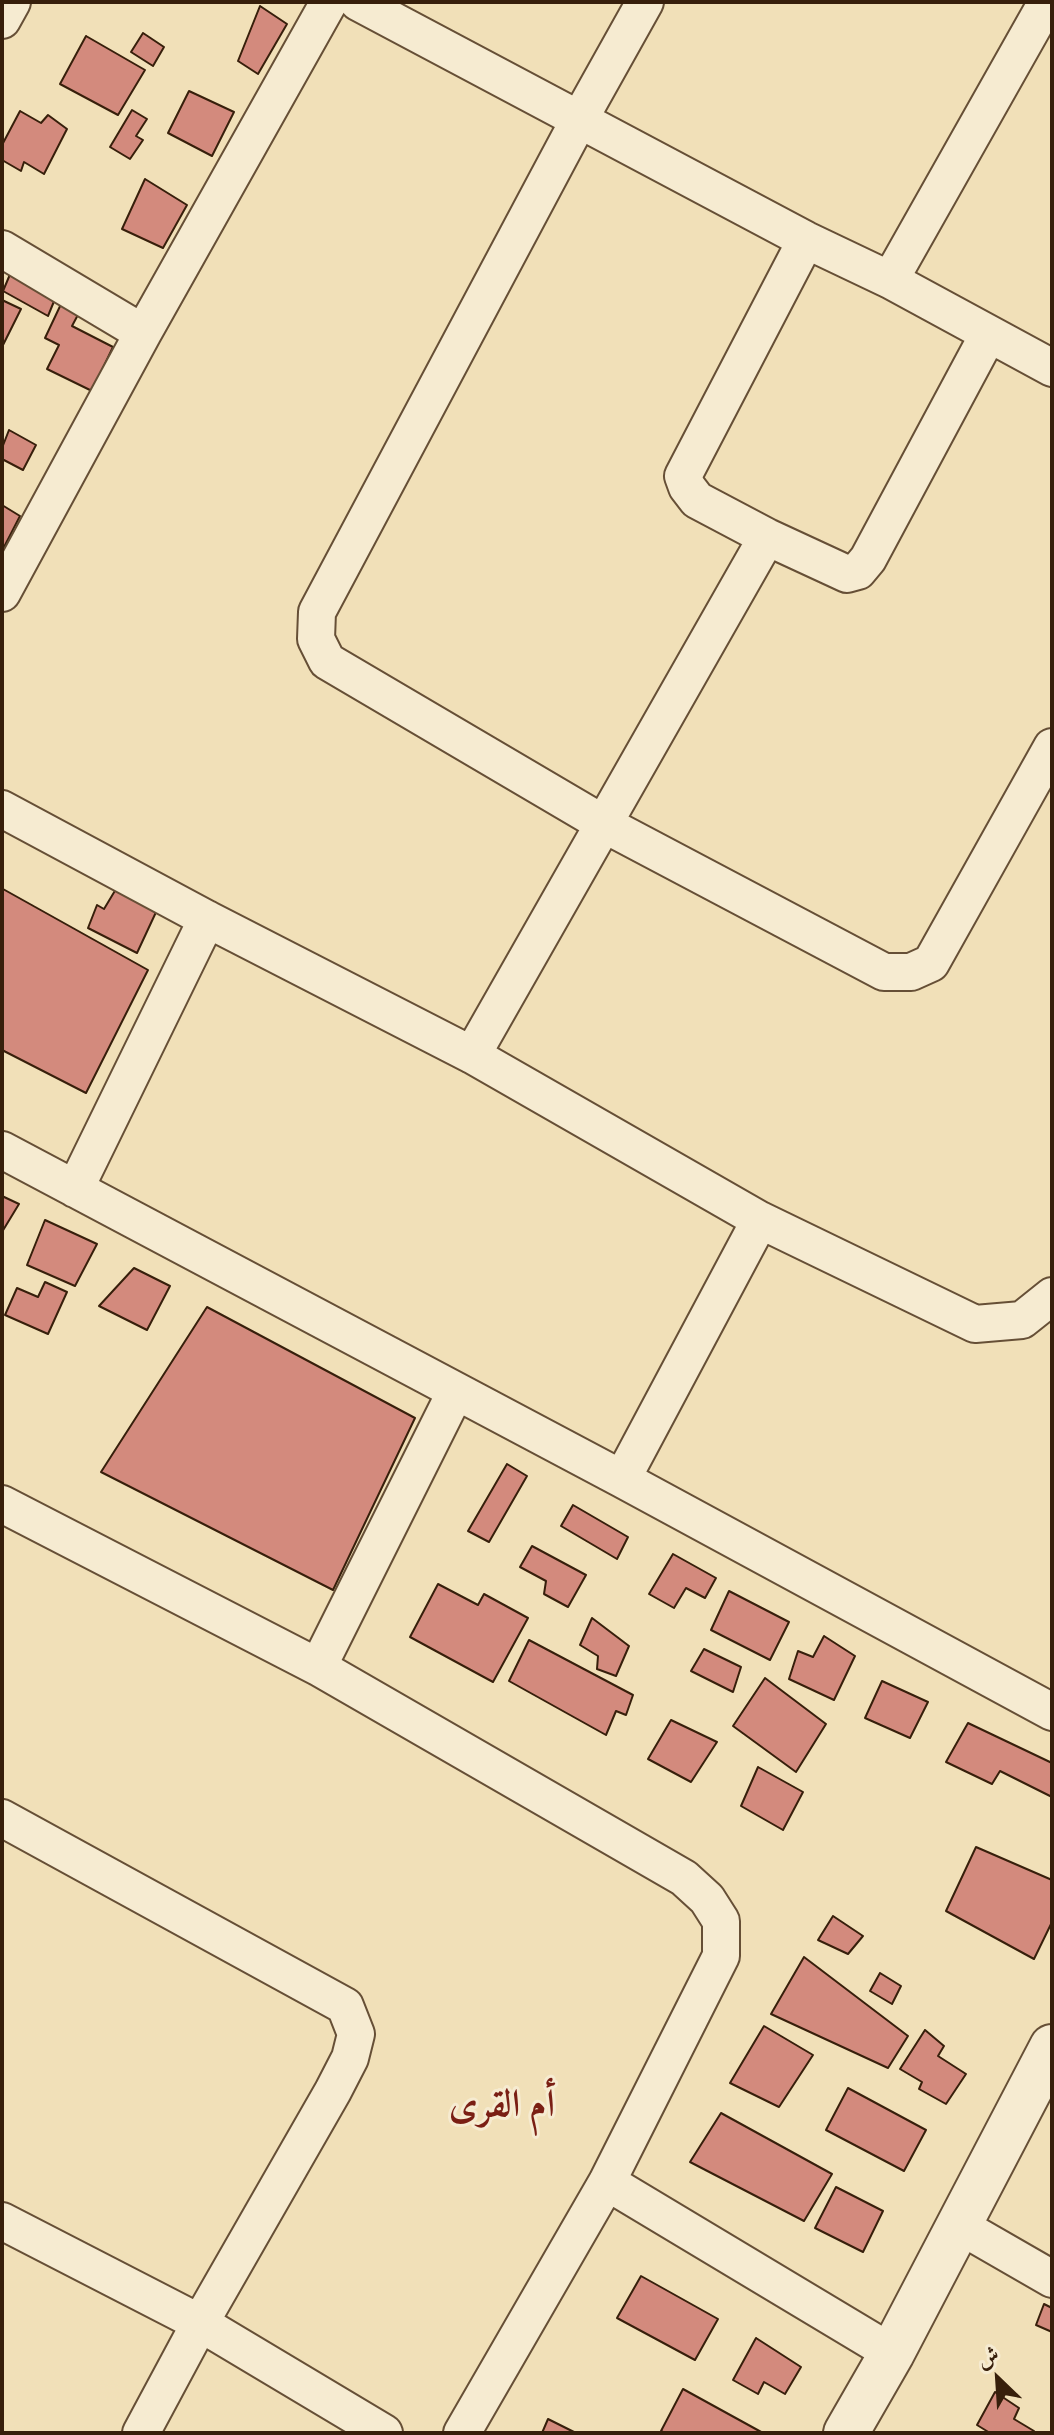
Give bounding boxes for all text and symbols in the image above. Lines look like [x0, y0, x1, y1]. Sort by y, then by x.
district label: أم القرى [449, 2083, 555, 2129]
north arrow [958, 2339, 1038, 2419]
text: ش [972, 2339, 1004, 2375]

